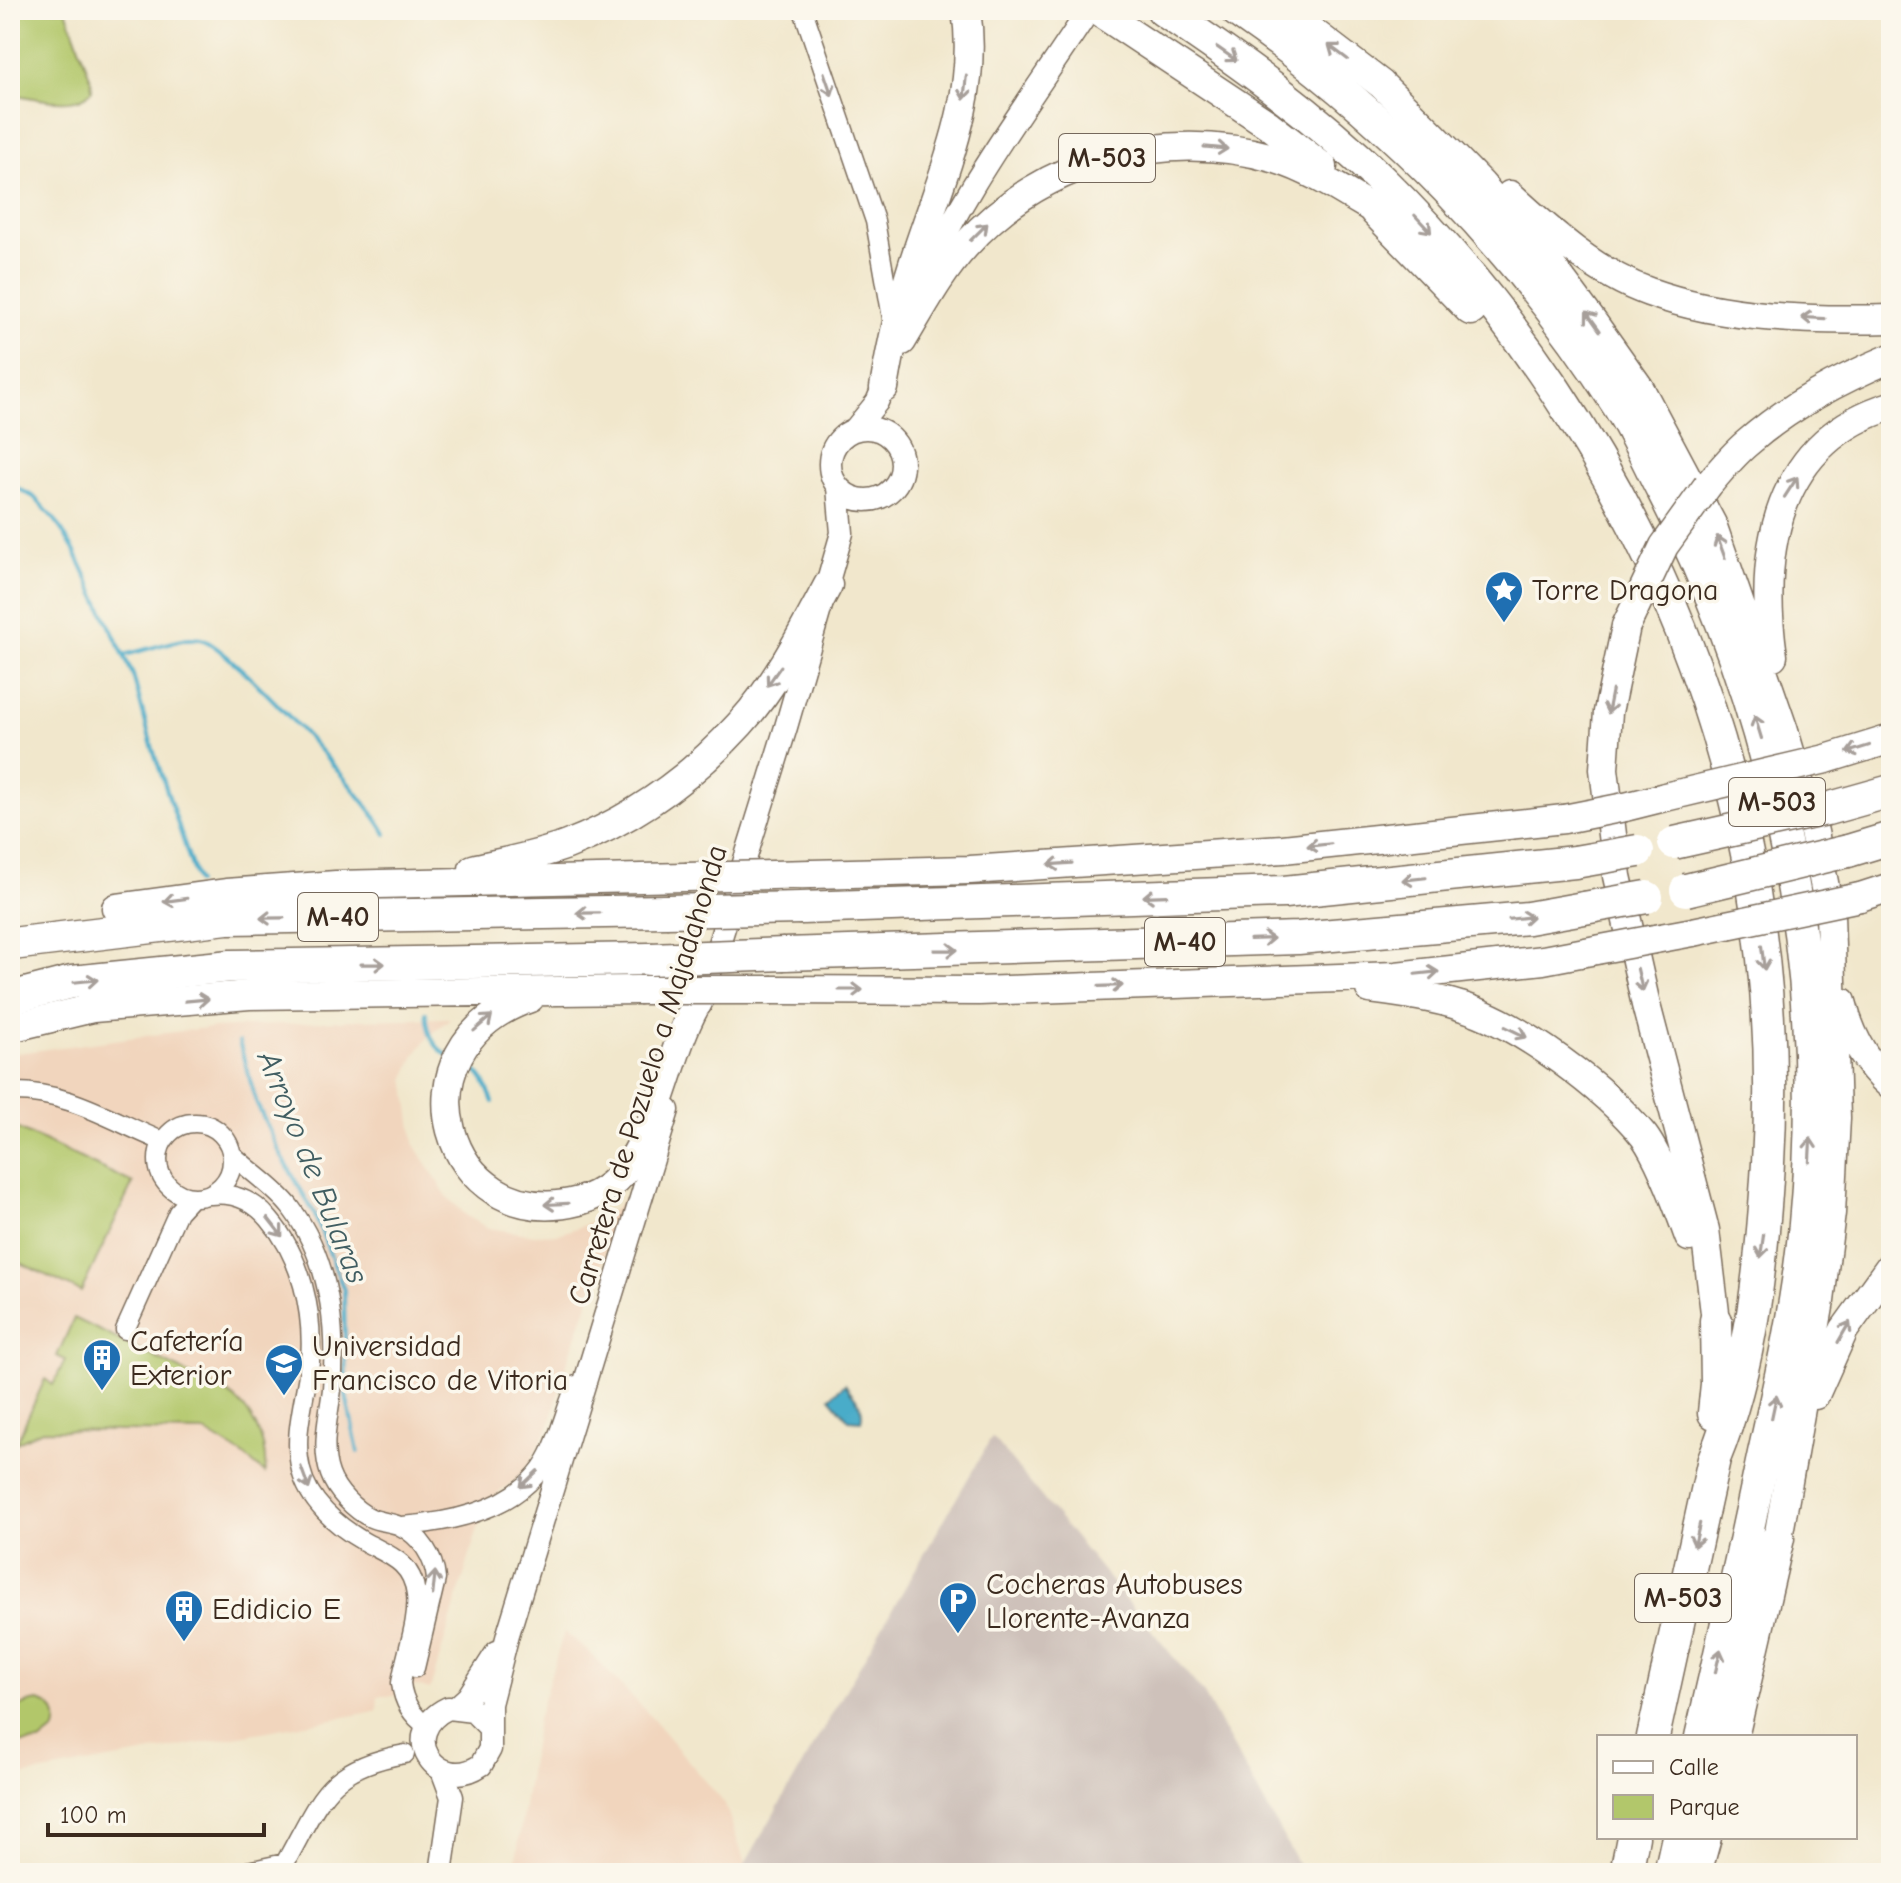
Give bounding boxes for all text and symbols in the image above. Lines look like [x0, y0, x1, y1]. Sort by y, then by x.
one-way arrow [1328, 43, 1349, 60]
one-way arrow [1216, 46, 1238, 62]
one-way arrow [822, 71, 837, 96]
one-way arrow [958, 74, 973, 101]
road number: M-503 [1059, 134, 1155, 182]
one-way arrow [1202, 141, 1228, 156]
one-way arrow [1414, 214, 1433, 234]
one-way arrow [969, 222, 988, 242]
one-way arrow [1800, 310, 1827, 325]
one-way arrow [1584, 311, 1601, 333]
one-way arrow [1784, 476, 1800, 499]
one-way arrow [1712, 535, 1727, 560]
place icon: Torre Dragona [1483, 569, 1525, 624]
place label: Torre Dragona [1532, 573, 1719, 608]
one-way arrow [766, 665, 783, 687]
one-way arrow [1602, 689, 1617, 715]
one-way arrow [1750, 714, 1765, 740]
one-way arrow [1846, 742, 1872, 757]
road number: M-503 [1729, 778, 1825, 826]
one-way arrow [1307, 838, 1333, 853]
street label: Carretera de Pozuelo a Majadahonda [561, 841, 735, 1309]
one-way arrow [1047, 857, 1074, 872]
one-way arrow [1401, 872, 1428, 887]
one-way arrow [1142, 889, 1169, 904]
one-way arrow [163, 893, 188, 908]
road number: M-40 [298, 893, 378, 941]
one-way arrow [575, 905, 602, 920]
one-way arrow [259, 910, 286, 925]
one-way arrow [1507, 911, 1534, 926]
road number: M-40 [1145, 918, 1225, 966]
one-way arrow [1248, 931, 1275, 946]
one-way arrow [932, 942, 959, 957]
one-way arrow [1756, 945, 1771, 970]
one-way arrow [359, 956, 386, 971]
one-way arrow [1413, 965, 1440, 980]
one-way arrow [1634, 966, 1649, 992]
one-way arrow [72, 973, 99, 988]
one-way arrow [1097, 978, 1124, 993]
one-way arrow [837, 982, 864, 998]
one-way arrow [183, 992, 210, 1007]
one-way arrow [473, 1014, 493, 1032]
one-way arrow [1503, 1025, 1527, 1040]
water label: Arroyo de Bularas [249, 1045, 377, 1289]
one-way arrow [1802, 1137, 1817, 1164]
one-way arrow [543, 1197, 570, 1212]
one-way arrow [267, 1216, 284, 1237]
one-way arrow [1754, 1232, 1769, 1258]
one-way arrow [1836, 1321, 1852, 1344]
place label: Cafetería Exterior [130, 1324, 244, 1393]
place label: Universidad Francisco de Vitoria [312, 1329, 568, 1398]
building icon: Cafetería Exterior [81, 1337, 123, 1392]
school or university icon: Universidad Francisco de Vitoria [263, 1342, 305, 1397]
one-way arrow [1767, 1395, 1782, 1420]
one-way arrow [299, 1465, 313, 1490]
one-way arrow [519, 1470, 539, 1489]
one-way arrow [1689, 1521, 1704, 1547]
place label: Cocheras Autobuses Llorente-Avanza [986, 1567, 1243, 1636]
one-way arrow [426, 1570, 441, 1597]
road number: M-503 [1635, 1574, 1731, 1622]
parking icon: Cocheras Autobuses Llorente-Avanza [937, 1580, 979, 1635]
building icon: Edidicio E [163, 1588, 205, 1643]
place label: Edidicio E [212, 1592, 341, 1627]
one-way arrow [1712, 1649, 1727, 1674]
legend [1597, 1735, 1857, 1839]
text: Calle [1669, 1753, 1719, 1781]
scale bar [48, 1787, 264, 1837]
text: Parque [1669, 1793, 1740, 1821]
text: 100 m [60, 1801, 127, 1829]

